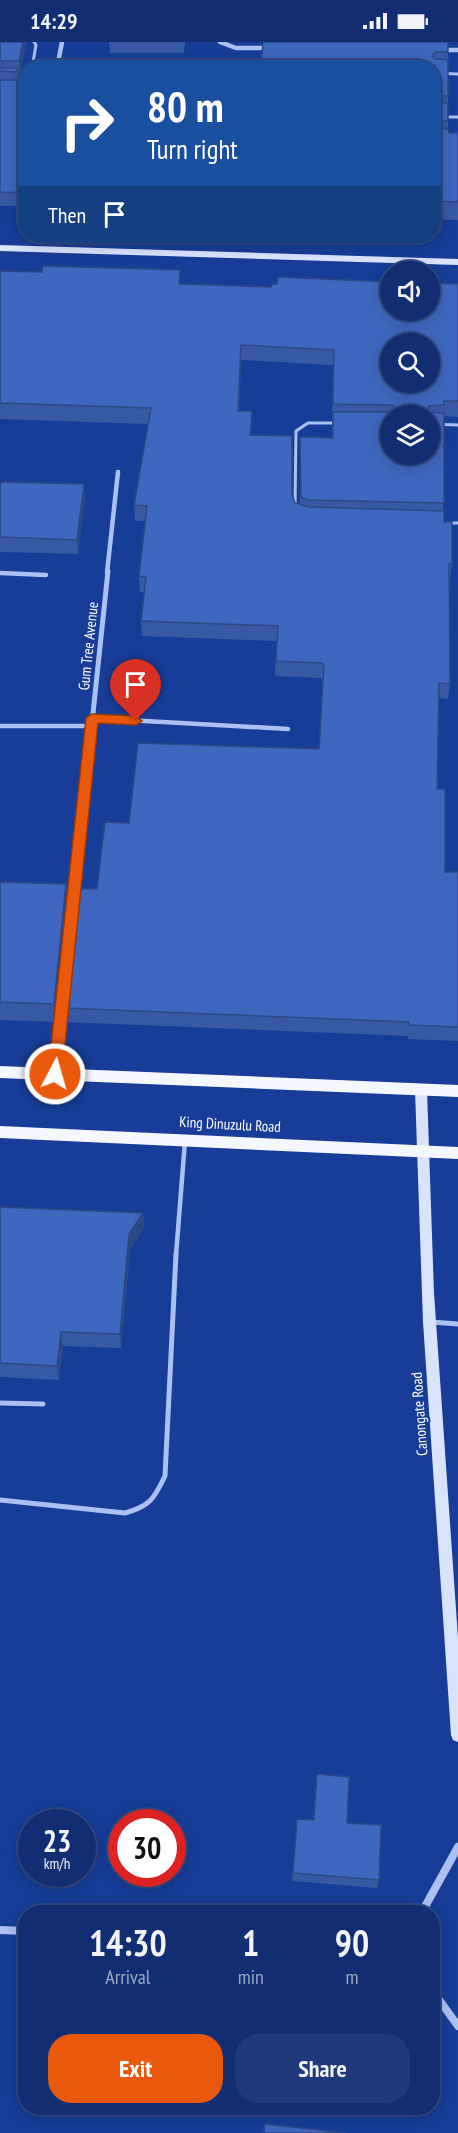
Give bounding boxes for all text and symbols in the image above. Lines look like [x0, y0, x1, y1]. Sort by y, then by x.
text: 14:29 [30, 7, 78, 35]
text: 80 m [147, 79, 224, 134]
icon: right [48, 84, 126, 162]
text: Turn right [147, 132, 238, 166]
icon: arrive [98, 198, 131, 231]
text: Then [48, 201, 86, 229]
map controls [380, 261, 440, 465]
button: sound [380, 261, 440, 321]
button: search [380, 333, 440, 393]
button: layers [380, 405, 440, 465]
street label: Gum Tree Avenue [74, 601, 102, 691]
pin [110, 659, 161, 721]
icon: arrive [119, 668, 152, 701]
position arrow [23, 1042, 87, 1106]
street label: King Dinuzulu Road [179, 1112, 281, 1136]
street label: Canongate Road [407, 1372, 431, 1456]
speed limit sign: 30 [108, 1809, 186, 1887]
text: 23 [43, 1821, 71, 1860]
text: km/h [44, 1854, 70, 1873]
text: 14:30 [89, 1919, 167, 1966]
text: 1 [242, 1919, 259, 1966]
text: 90 [335, 1919, 369, 1966]
text: Arrival [105, 1964, 150, 1990]
text: min [238, 1964, 264, 1990]
text: m [345, 1964, 358, 1990]
button: Exit [48, 2034, 223, 2103]
button: Share [235, 2034, 410, 2103]

